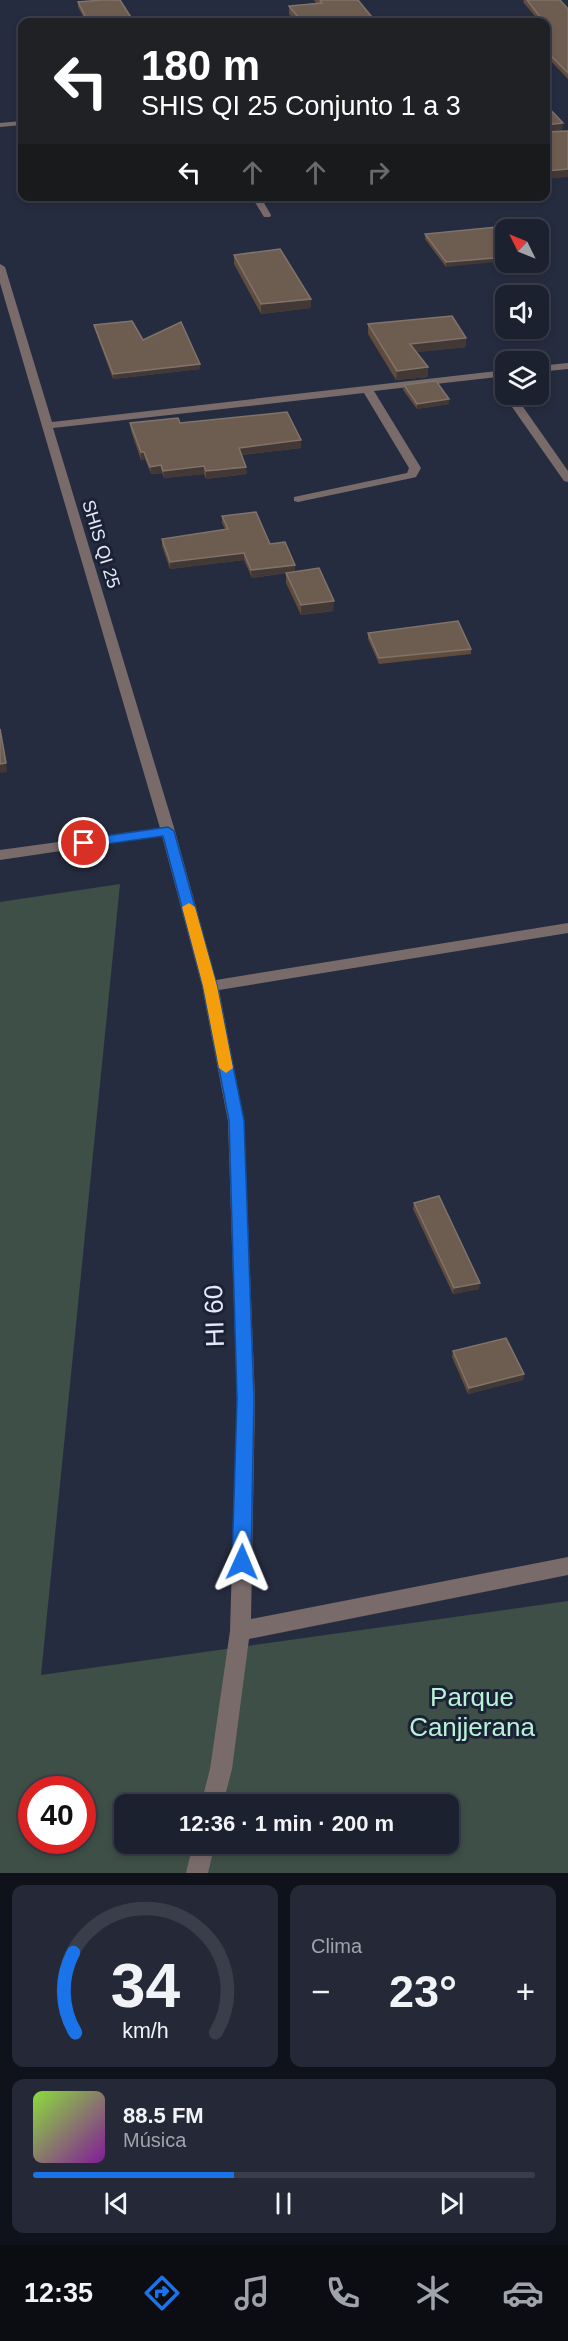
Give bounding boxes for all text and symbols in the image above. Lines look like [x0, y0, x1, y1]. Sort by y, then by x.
icon: left [42, 42, 120, 120]
text: 180 m [141, 42, 260, 89]
text: SHIS QI 25 Conjunto 1 a 3 [141, 91, 461, 121]
icon: left [173, 156, 206, 189]
icon: ahead [236, 156, 269, 189]
icon: ahead [299, 156, 332, 189]
icon: right [362, 156, 395, 189]
north arrow [495, 219, 549, 273]
map controls [495, 219, 549, 405]
button: sound [495, 285, 549, 339]
button: layers [495, 351, 549, 405]
street label: SHIS QI 25 [78, 498, 124, 590]
pin [58, 817, 109, 868]
icon: arrive [67, 826, 100, 859]
street label: HI 60 [198, 1284, 230, 1348]
position arrow [210, 1530, 274, 1594]
park label: Parque Canjjerana [409, 1682, 535, 1742]
speed limit sign: 40 [18, 1776, 96, 1854]
text: 12:36 · 1 min · 200 m [179, 1811, 394, 1836]
text: Clima [311, 1935, 362, 1957]
text: 34 [110, 1951, 180, 2020]
text: 23° [389, 1966, 457, 2017]
text: − [311, 1973, 330, 2010]
text: + [516, 1973, 535, 2010]
text: km/h [122, 2019, 168, 2043]
text: 88.5 FM [123, 2103, 204, 2128]
text: Música [123, 2129, 186, 2151]
icon: previous [100, 2187, 133, 2220]
icon: pause [267, 2187, 300, 2220]
icon: next [435, 2187, 468, 2220]
icon: directions [141, 2272, 183, 2314]
icon: music [231, 2272, 273, 2314]
icon: phone [322, 2272, 364, 2314]
icon: climate [412, 2272, 454, 2314]
icon: car [502, 2272, 544, 2314]
text: 12:35 [24, 2278, 93, 2308]

